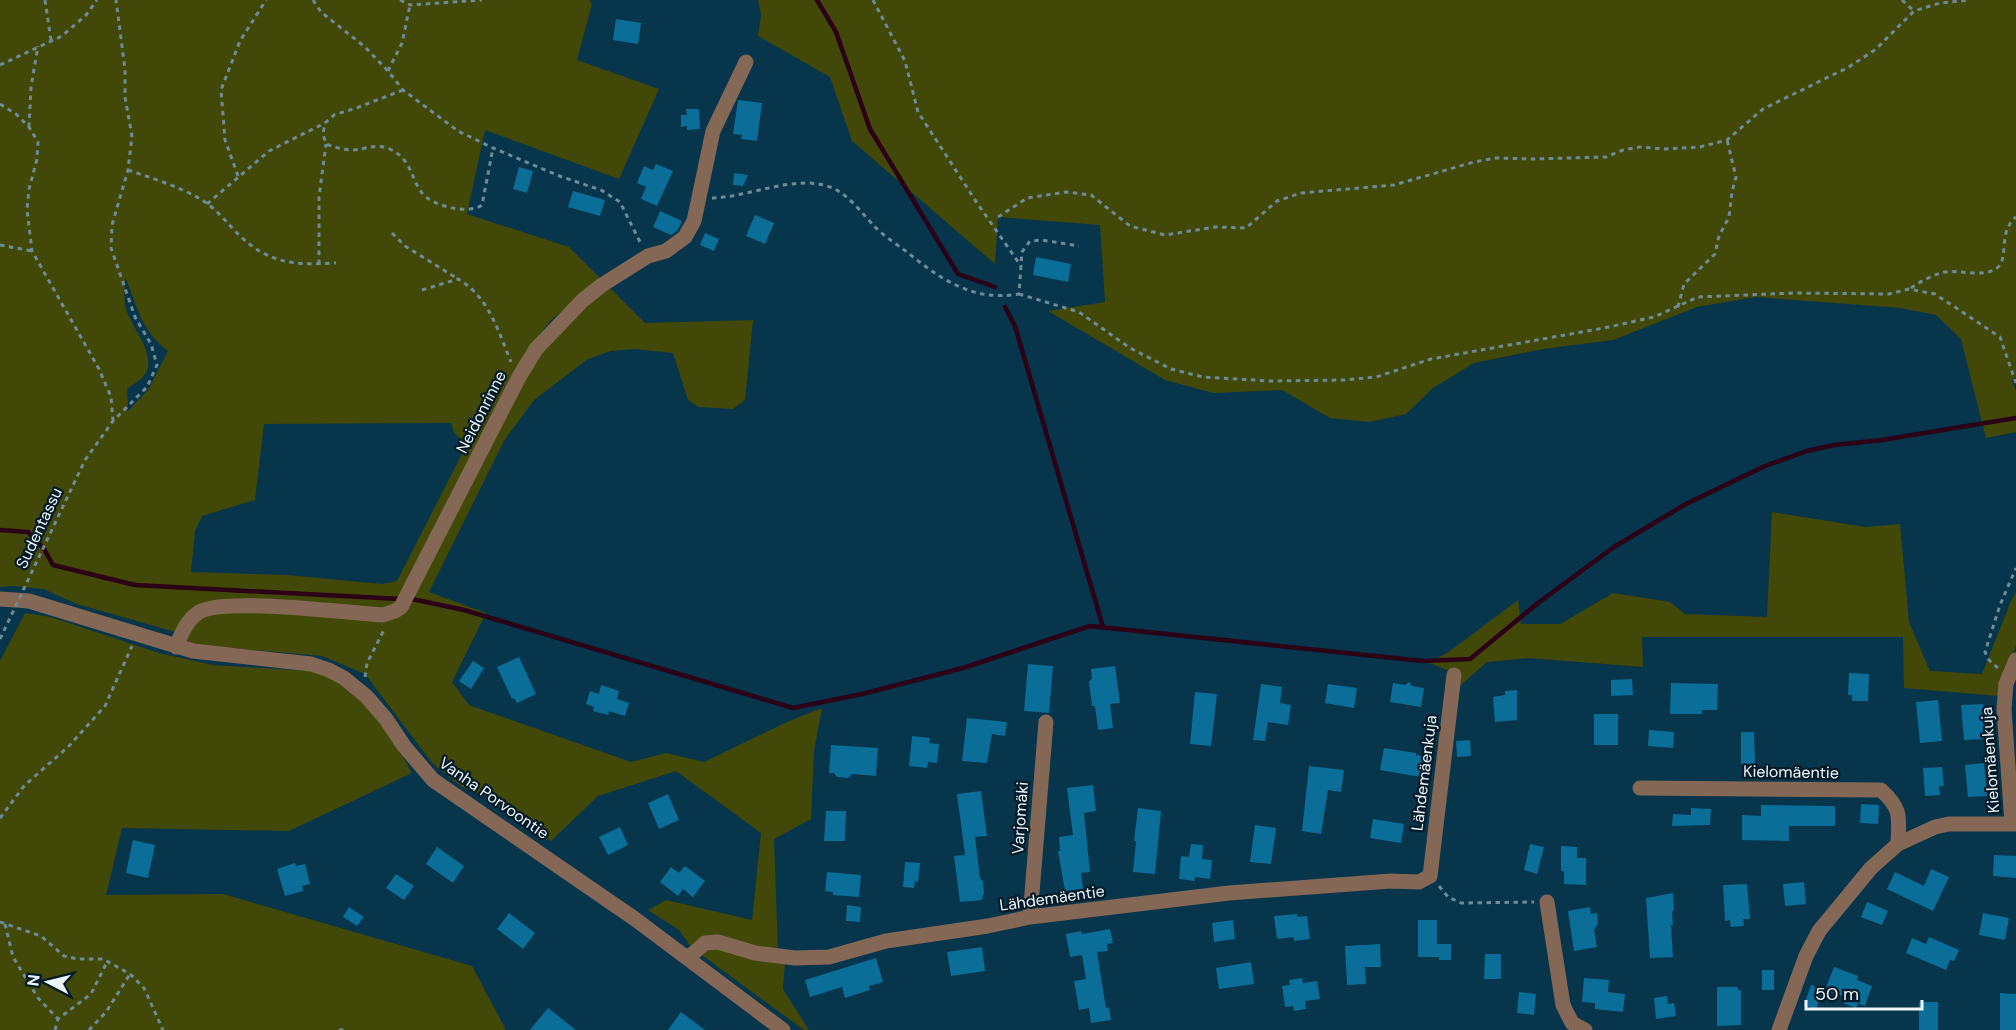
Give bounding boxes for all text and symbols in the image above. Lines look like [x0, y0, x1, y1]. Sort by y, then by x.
street label: Neidonrinne [451, 367, 511, 457]
street label: Sudentassu [11, 484, 67, 572]
street label: Kielomäenkuja [1976, 706, 2004, 814]
street label: Lähdemäenkuja [1406, 714, 1442, 832]
street label: Vanha Porvoontie [435, 752, 553, 844]
street label: Kielomäentie [1743, 761, 1839, 783]
street label: Varjomäki [1007, 781, 1033, 855]
street label: Lähdemäentie [998, 880, 1106, 916]
north arrow [18, 952, 78, 1012]
text: N [22, 973, 45, 987]
scale bar [1806, 973, 1922, 1011]
text: 50 m [1815, 982, 1859, 1006]

